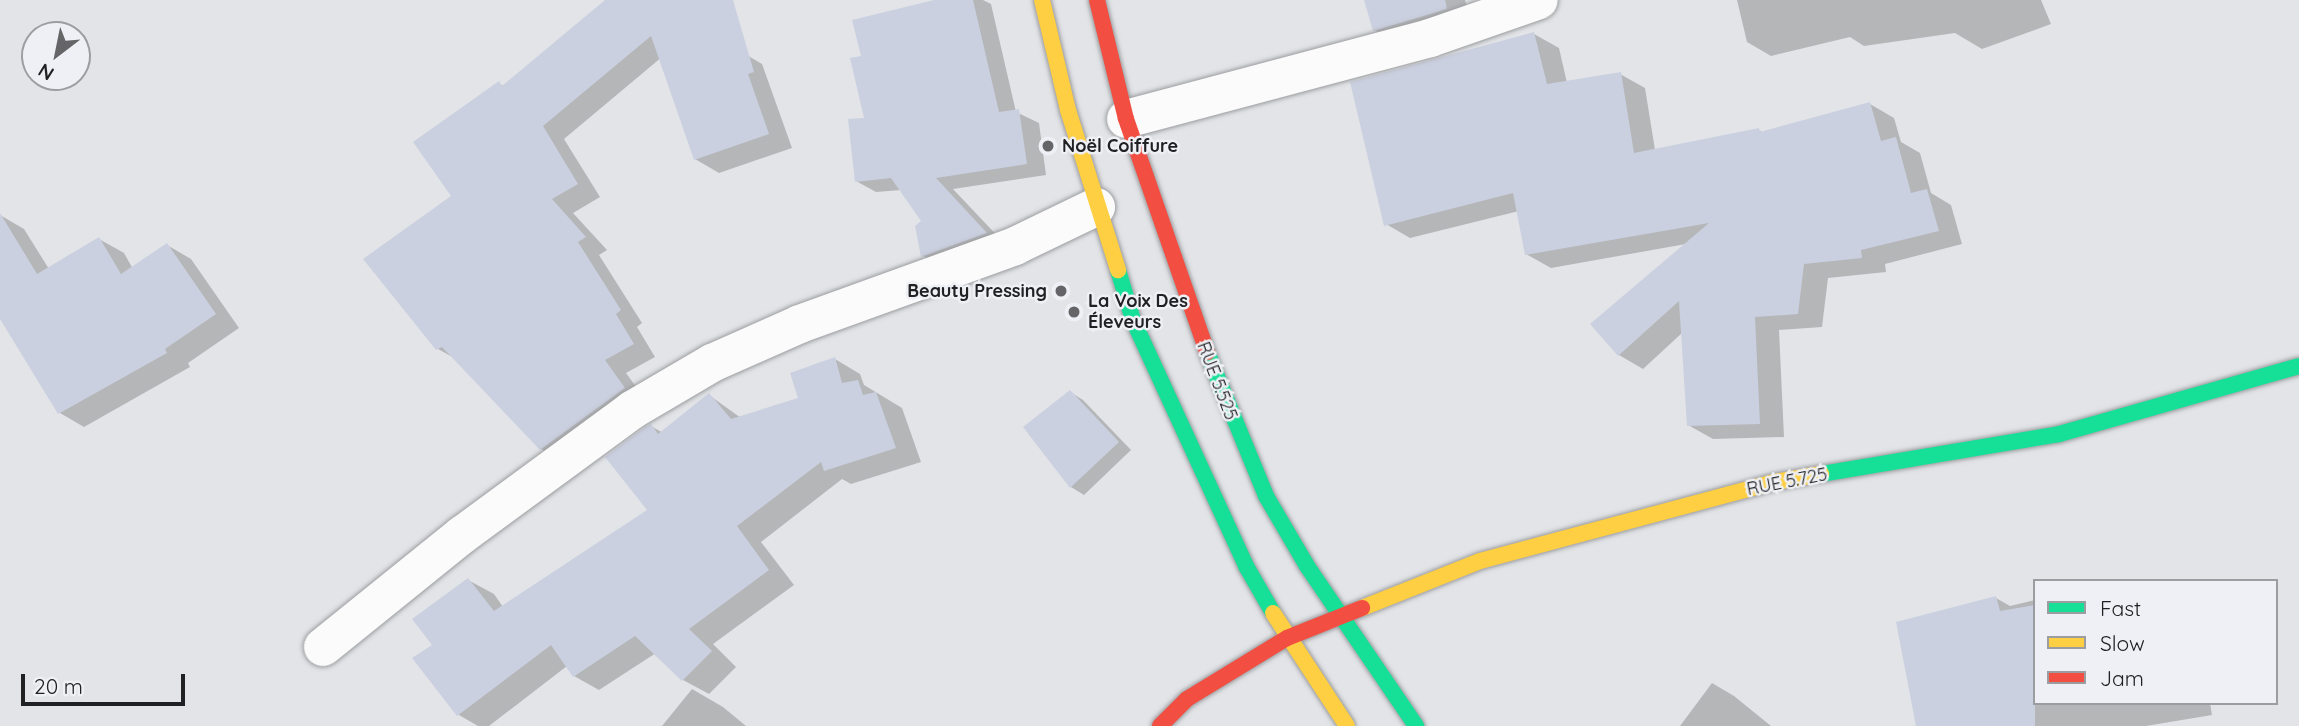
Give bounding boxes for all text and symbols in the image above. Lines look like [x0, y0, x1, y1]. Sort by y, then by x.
north arrow [21, 21, 91, 91]
text: N [34, 58, 58, 86]
place label: Noël Coiffure [1062, 135, 1178, 157]
marker: Noël Coiffure [1040, 138, 1056, 154]
place label: Beauty Pressing [907, 280, 1047, 302]
marker: Beauty Pressing [1053, 283, 1069, 299]
place label: La Voix Des Éleveurs [1088, 291, 1188, 334]
marker: La Voix Des Éleveurs [1066, 304, 1082, 320]
street label: RUE 5.525 [1192, 339, 1242, 423]
street label: RUE 5.725 [1745, 464, 1829, 500]
legend [2033, 579, 2278, 705]
text: Fast [2100, 595, 2141, 621]
text: Slow [2100, 630, 2145, 656]
scale bar [24, 660, 189, 704]
text: Jam [2100, 665, 2144, 691]
text: 20 m [34, 673, 83, 699]

